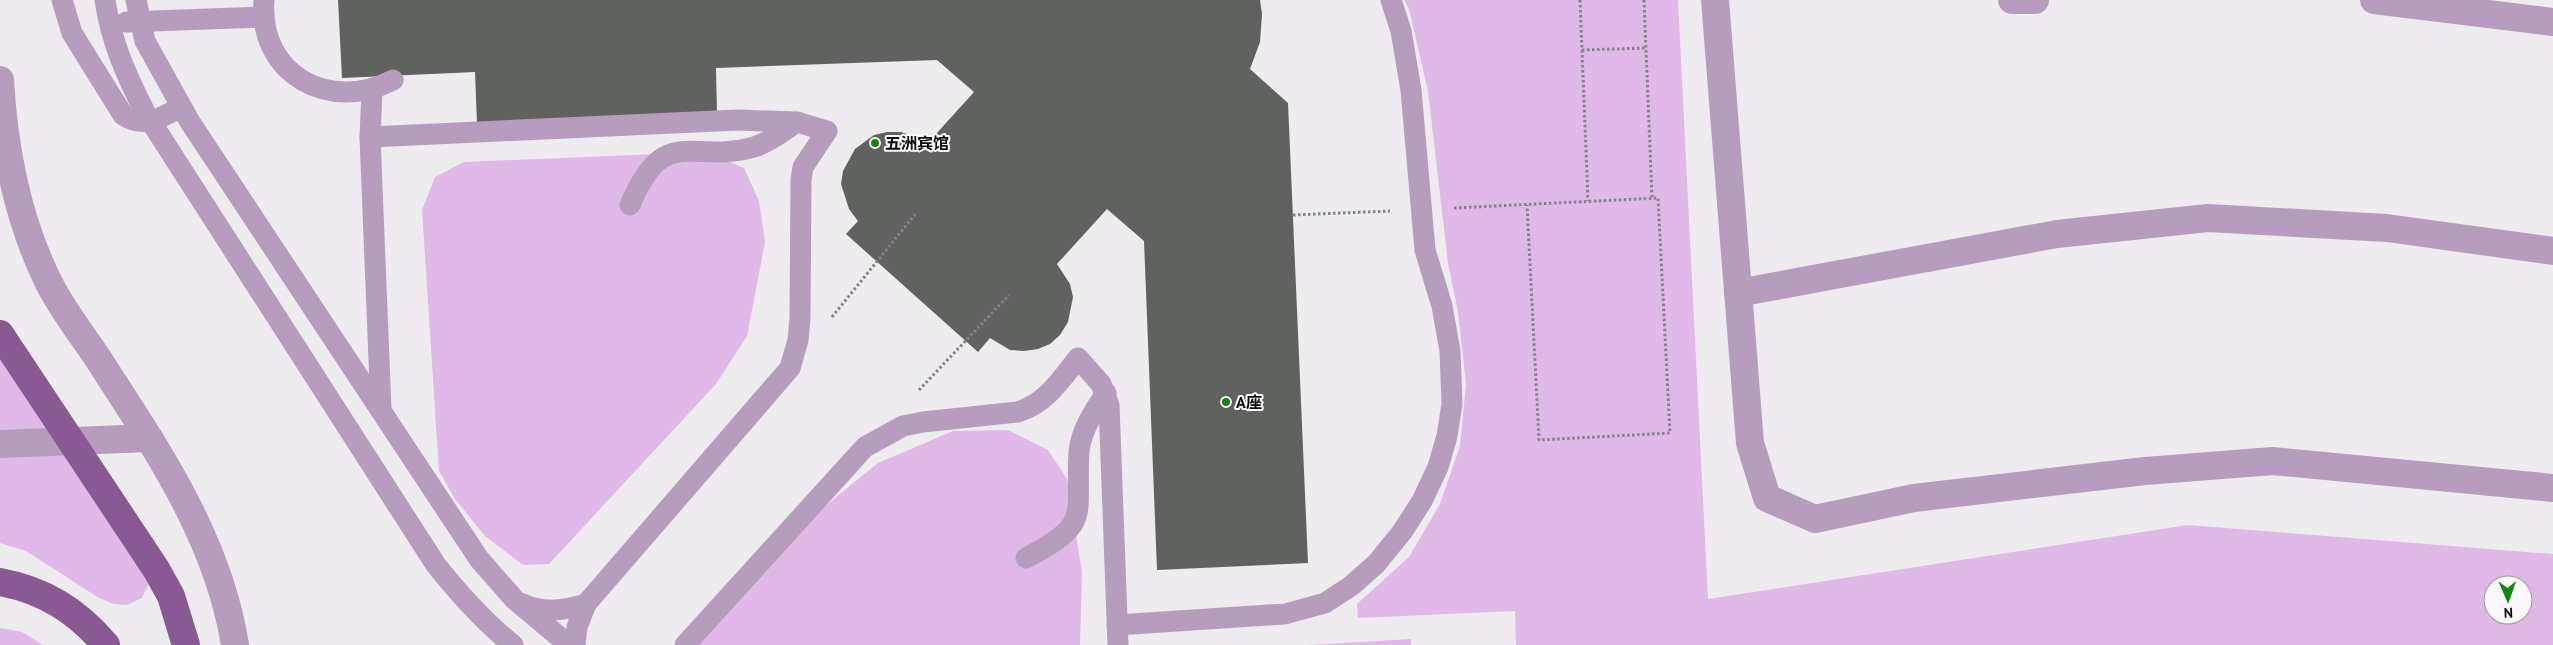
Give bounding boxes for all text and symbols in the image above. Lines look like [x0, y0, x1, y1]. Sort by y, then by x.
place label: 五洲宾馆 [885, 133, 949, 153]
marker: 五洲宾馆 [869, 137, 881, 149]
place label: A座 [1236, 392, 1262, 412]
marker: A座 [1220, 396, 1232, 408]
north arrow [2483, 575, 2533, 625]
text: N [2504, 604, 2513, 622]

